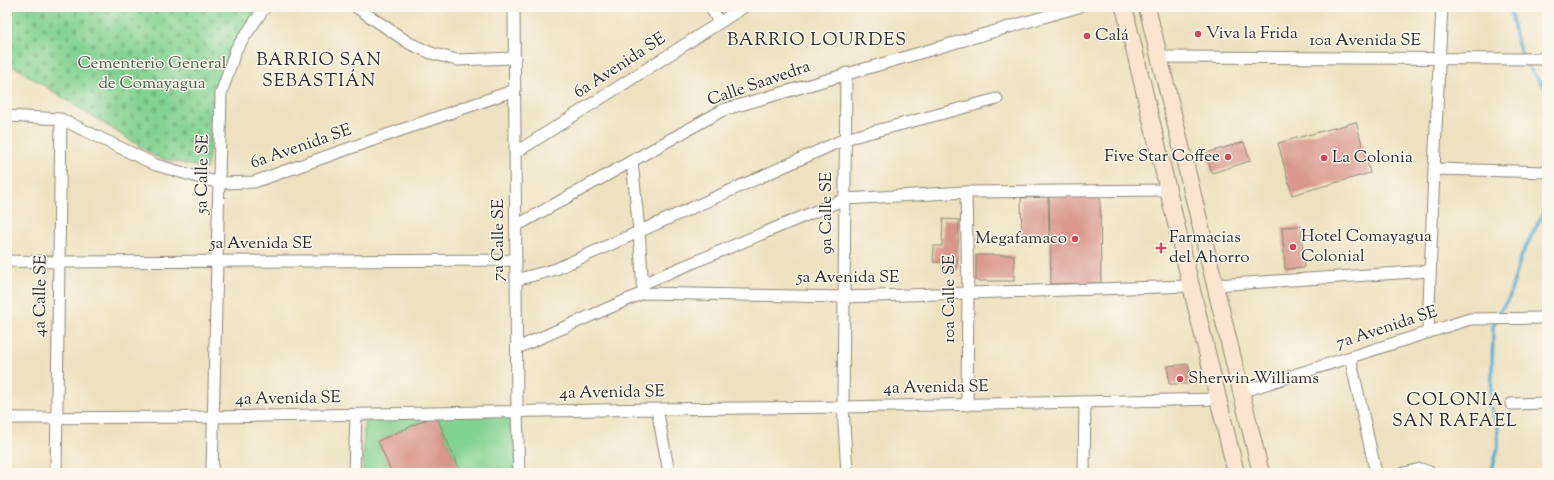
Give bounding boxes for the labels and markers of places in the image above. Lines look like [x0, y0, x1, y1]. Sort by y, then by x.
place label: Viva la Frida [1206, 22, 1298, 46]
place label: Calá [1095, 24, 1129, 48]
marker: Viva la Frida [1193, 29, 1203, 39]
marker: Calá [1082, 31, 1092, 41]
place label: Five Star Coffee [1104, 145, 1220, 169]
place label: La Colonia [1332, 146, 1413, 170]
marker: Five Star Coffee [1223, 152, 1233, 162]
marker: La Colonia [1319, 153, 1329, 163]
place label: Hotel Comayagua Colonial [1301, 225, 1432, 269]
place label: Farmacias del Ahorro [1169, 226, 1250, 270]
place label: Megafamaco [975, 227, 1067, 251]
marker: Megafamaco [1070, 234, 1080, 244]
marker: Hotel Comayagua Colonial [1288, 242, 1298, 252]
marker: Farmacias del Ahorro [1156, 243, 1166, 253]
place label: Sherwin-Williams [1188, 367, 1319, 391]
marker: Sherwin-Williams [1175, 374, 1185, 384]

